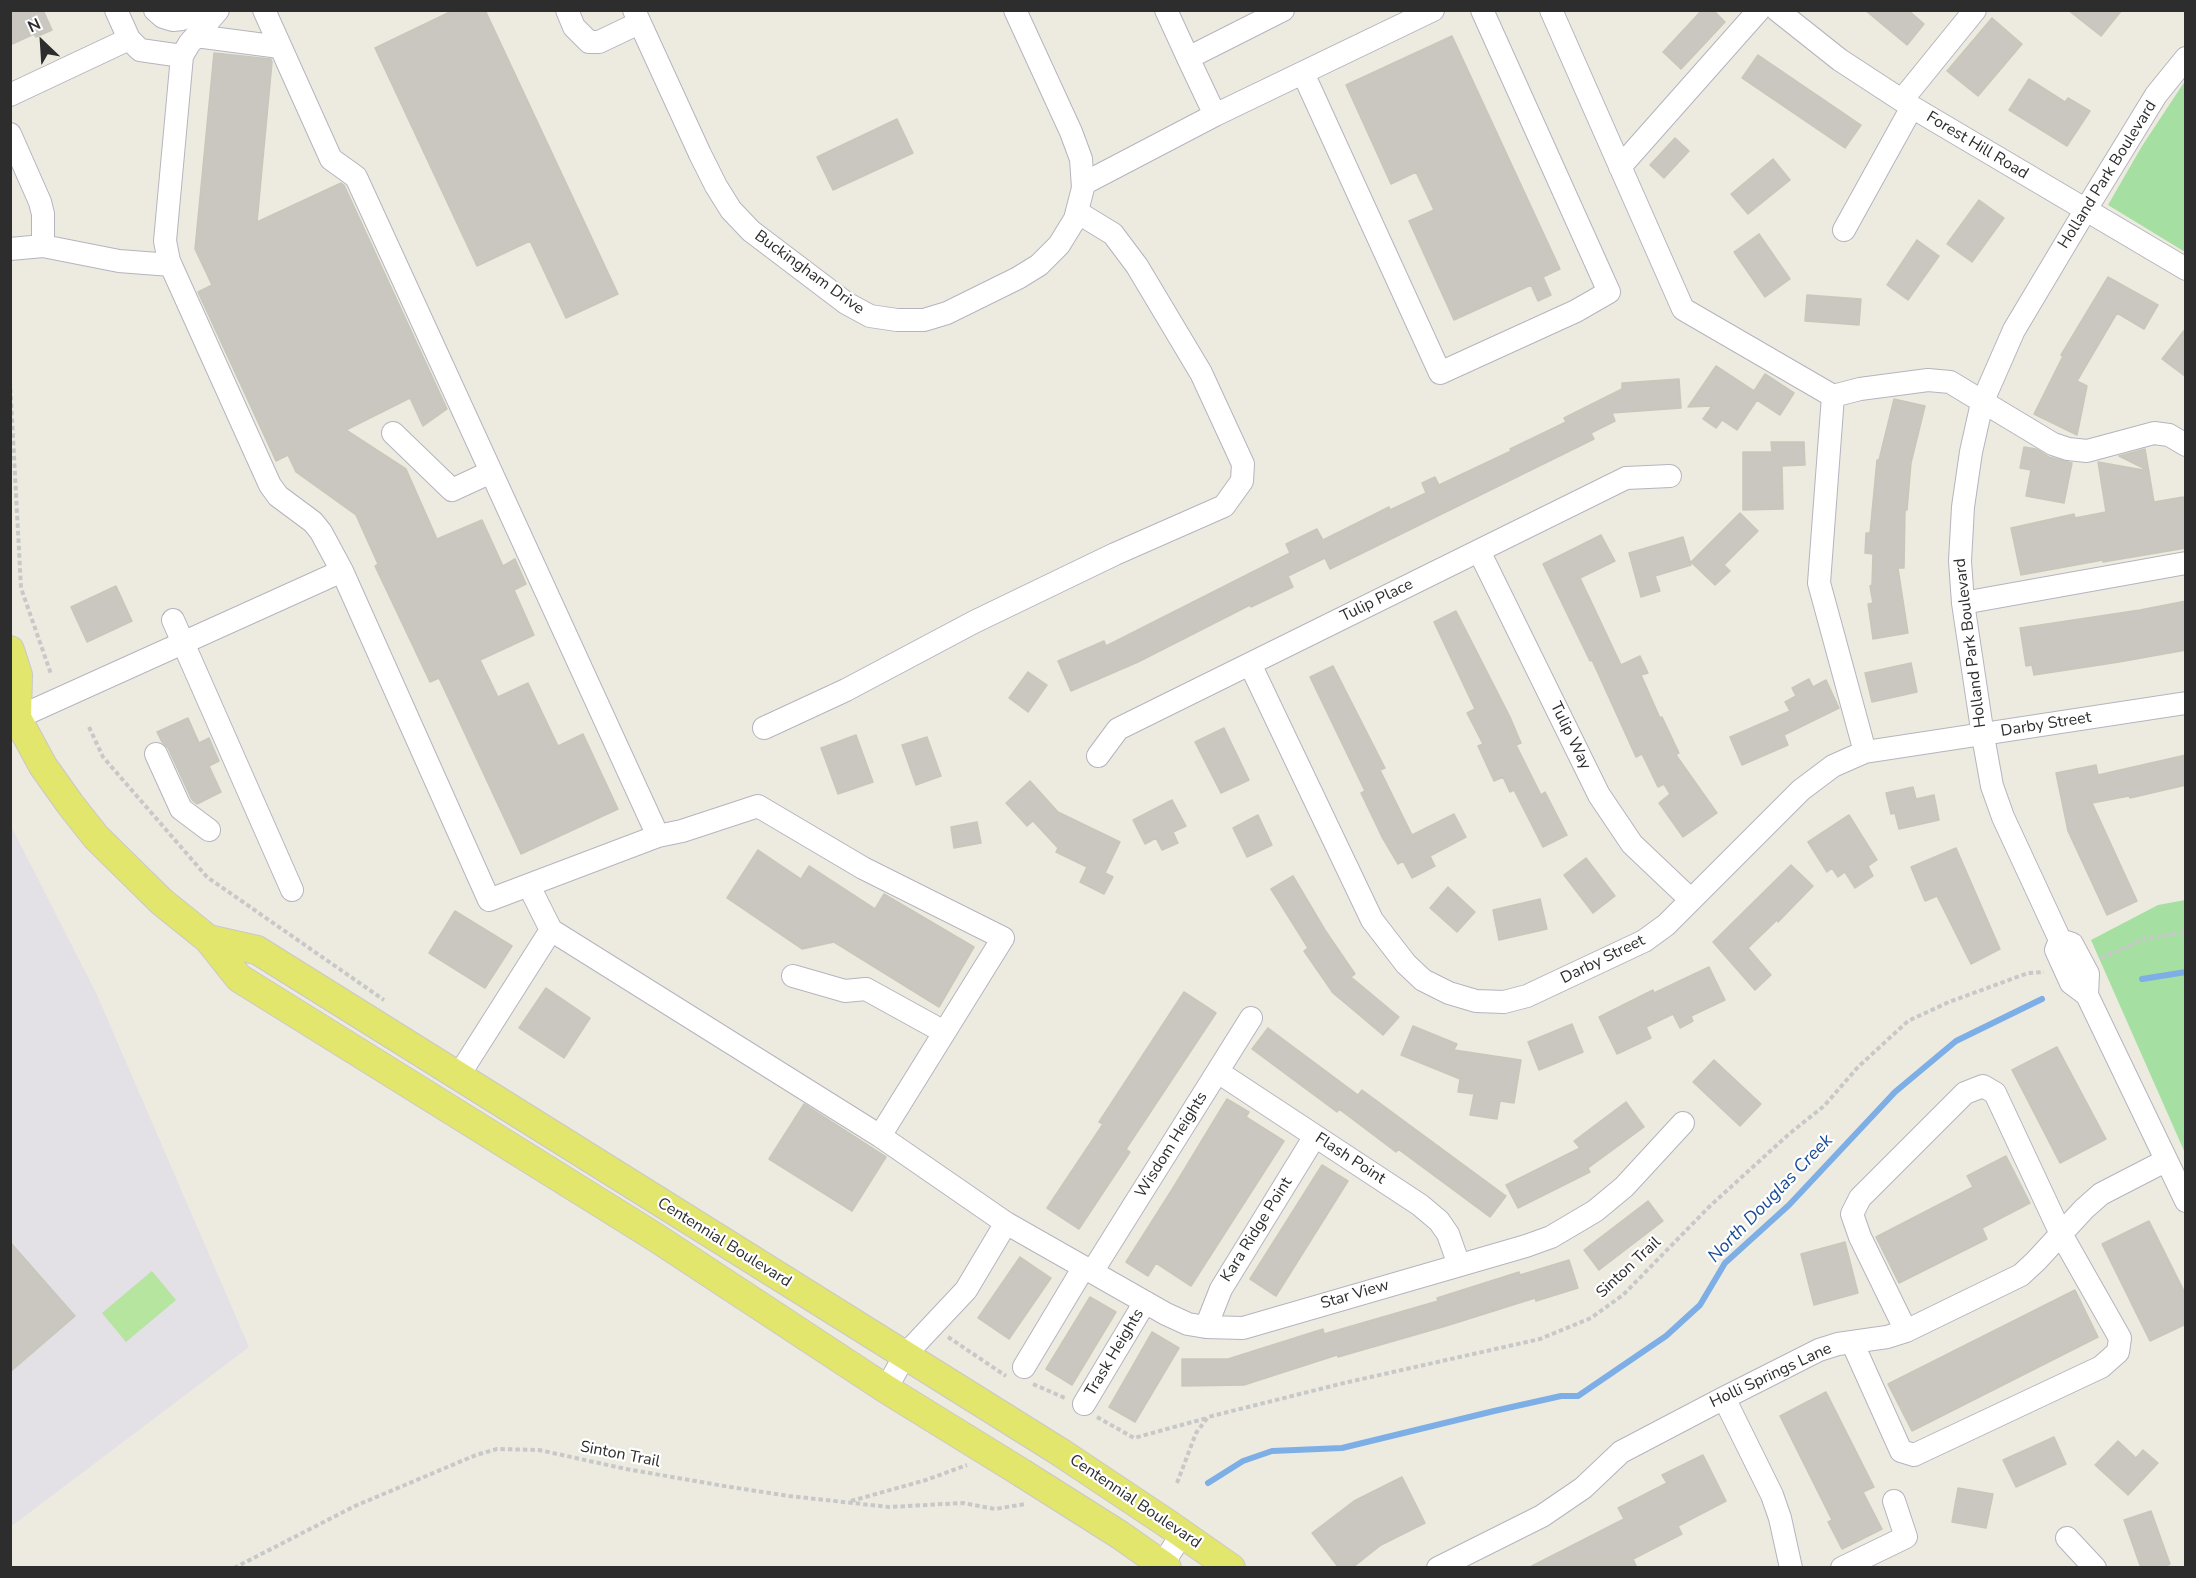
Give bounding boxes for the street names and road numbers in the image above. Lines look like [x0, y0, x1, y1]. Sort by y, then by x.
street label: Holland Park Boulevard [2055, 97, 2161, 253]
street label: Forest Hill Road [1923, 108, 2031, 184]
street label: Buckingham Drive [750, 227, 868, 319]
street label: Holland Park Boulevard [1951, 557, 1991, 729]
street label: Tulip Place [1338, 575, 1416, 627]
street label: Tulip Way [1545, 699, 1595, 773]
street label: Darby Street [1999, 708, 2093, 742]
street label: Darby Street [1558, 931, 1648, 989]
street label: Wisdom Heights [1132, 1089, 1212, 1201]
street label: Flash Point [1311, 1129, 1389, 1189]
street label: Kara Ridge Point [1217, 1174, 1297, 1286]
street label: Centennial Boulevard [653, 1194, 795, 1292]
street label: Sinton Trail [1593, 1233, 1665, 1303]
street label: Star View [1319, 1276, 1391, 1314]
street label: Trask Heights [1081, 1306, 1149, 1400]
street label: Holli Springs Lane [1707, 1339, 1835, 1413]
street label: Sinton Trail [578, 1438, 662, 1472]
street label: Centennial Boulevard [1066, 1451, 1204, 1553]

